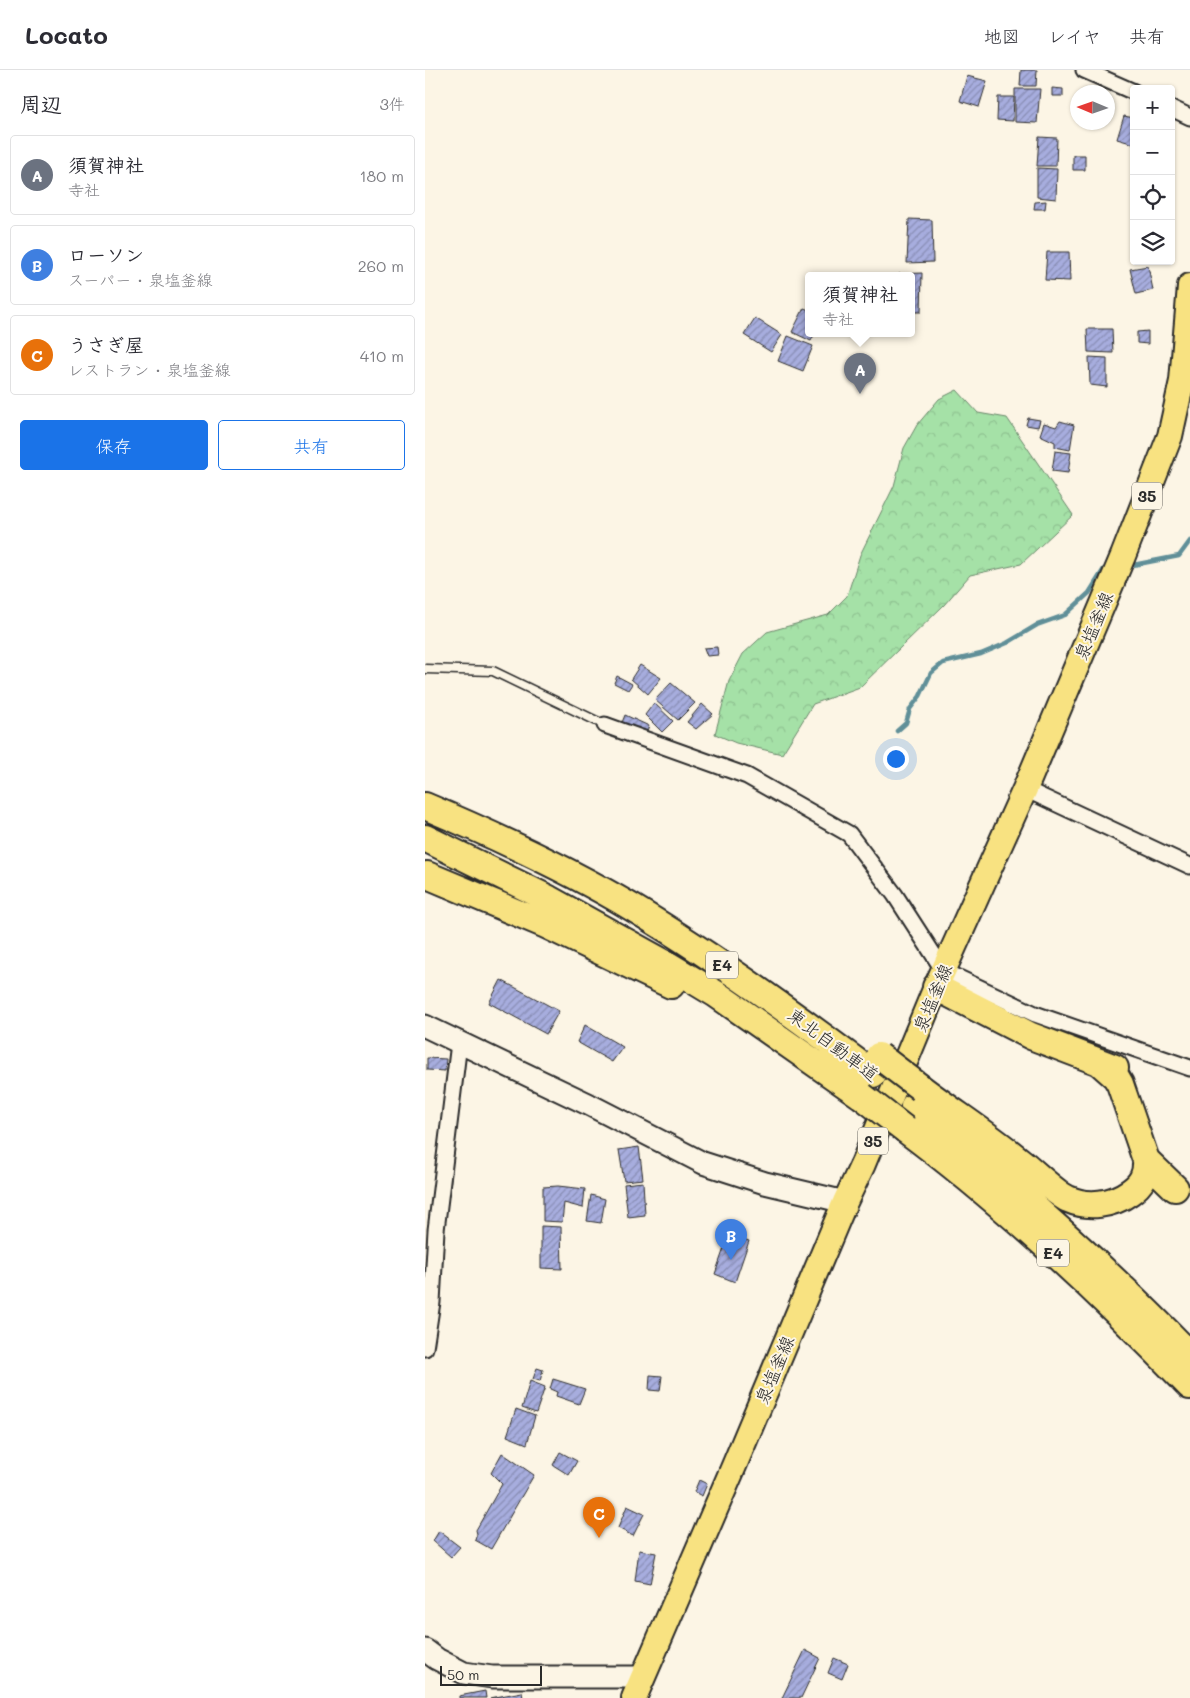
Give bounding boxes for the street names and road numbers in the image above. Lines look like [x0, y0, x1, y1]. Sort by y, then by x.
road number: 35 [1132, 482, 1162, 510]
street label: 泉塩釜線 [1068, 588, 1118, 663]
road number: E4 [706, 952, 738, 978]
street label: 泉塩釜線 [907, 960, 957, 1035]
street label: 東北自動車道 [783, 1002, 884, 1086]
road number: 35 [858, 1128, 888, 1154]
road number: E4 [1037, 1240, 1069, 1266]
street label: 泉塩釜線 [749, 1332, 799, 1407]

